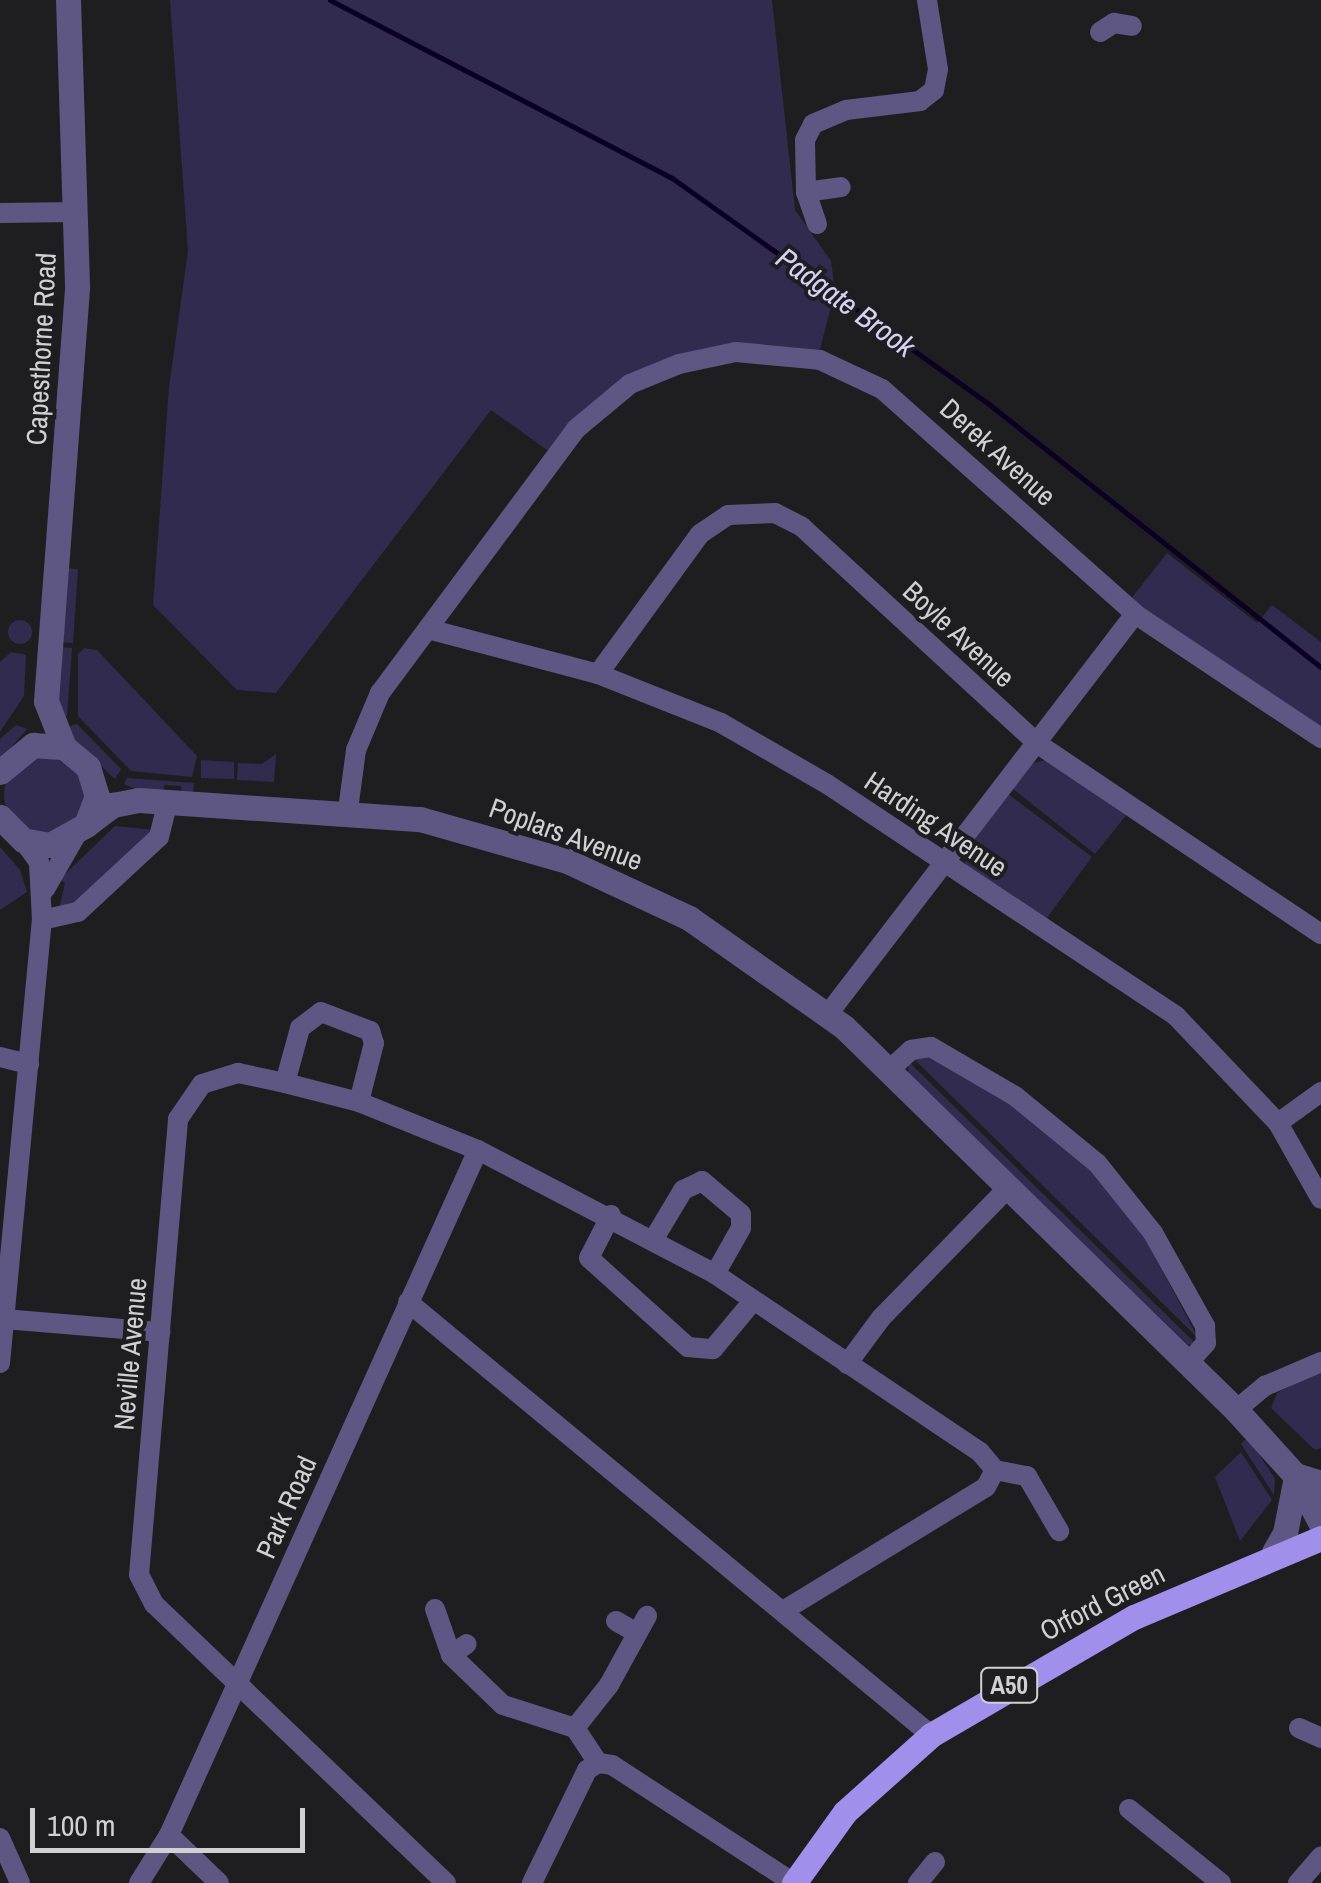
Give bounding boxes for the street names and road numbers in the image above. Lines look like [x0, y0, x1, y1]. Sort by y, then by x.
street label: Capesthorne Road [19, 252, 63, 446]
street label: Derek Avenue [933, 391, 1063, 513]
street label: Boyle Avenue [896, 574, 1022, 694]
street label: Harding Avenue [858, 764, 1014, 884]
street label: Poplars Avenue [484, 791, 648, 877]
street label: Neville Avenue [107, 1276, 153, 1432]
street label: Park Road [249, 1451, 323, 1563]
street label: Orford Green [1034, 1556, 1170, 1648]
road number: A50 [979, 1665, 1039, 1705]

